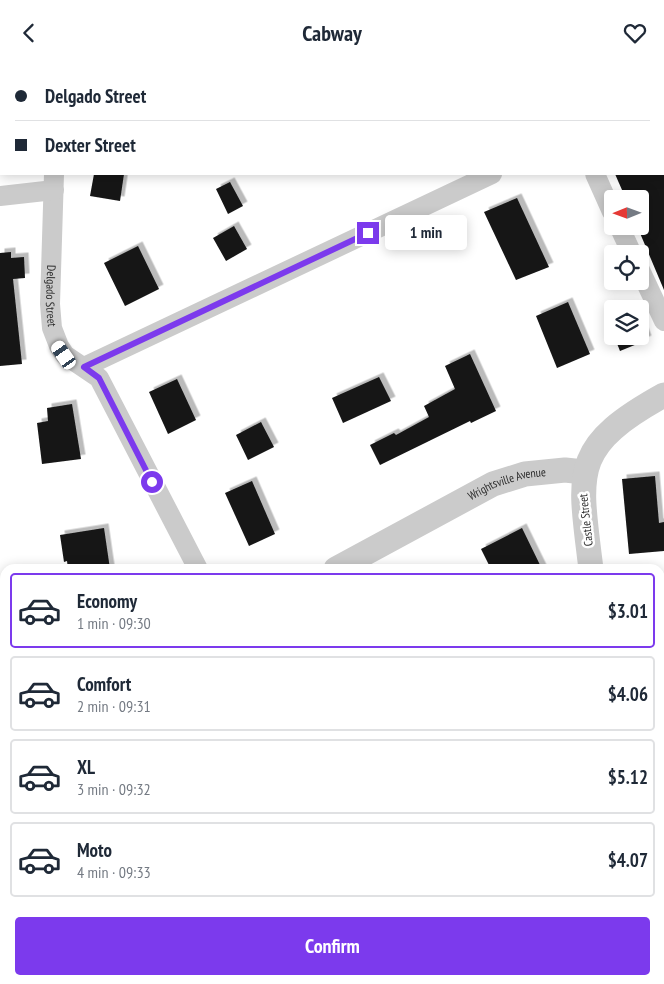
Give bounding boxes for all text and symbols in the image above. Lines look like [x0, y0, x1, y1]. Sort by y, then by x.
icon: back [15, 19, 43, 47]
text: Cabway [302, 19, 362, 47]
icon: heart [621, 19, 649, 47]
text: Delgado Street [45, 84, 146, 108]
text: Dexter Street [45, 133, 136, 157]
north arrow [604, 190, 649, 235]
map controls [604, 190, 649, 345]
callout: 1 min [386, 215, 468, 251]
route end [357, 222, 379, 244]
text: 1 min [410, 222, 442, 242]
button: locate [604, 245, 649, 290]
street label: Delgado Street [43, 265, 60, 328]
button: layers [604, 300, 649, 345]
car [49, 338, 78, 372]
street label: Wrightsville Avenue [465, 464, 547, 503]
route start [141, 471, 163, 493]
street label: Castle Street [575, 492, 596, 547]
icon: car [17, 588, 62, 633]
text: Economy [77, 589, 137, 613]
text: $3.01 [608, 599, 648, 623]
text: 1 min · 09:30 [77, 613, 151, 633]
icon: car [17, 671, 62, 716]
text: Comfort [77, 672, 131, 696]
text: $4.06 [608, 682, 648, 706]
text: 2 min · 09:31 [77, 696, 151, 716]
icon: car [17, 754, 62, 799]
text: XL [77, 755, 95, 779]
text: $5.12 [608, 765, 648, 789]
text: 3 min · 09:32 [77, 779, 151, 799]
icon: car [17, 837, 62, 882]
text: Moto [77, 838, 112, 862]
text: $4.07 [608, 848, 648, 872]
text: 4 min · 09:33 [77, 862, 151, 882]
button: Confirm [15, 917, 650, 975]

